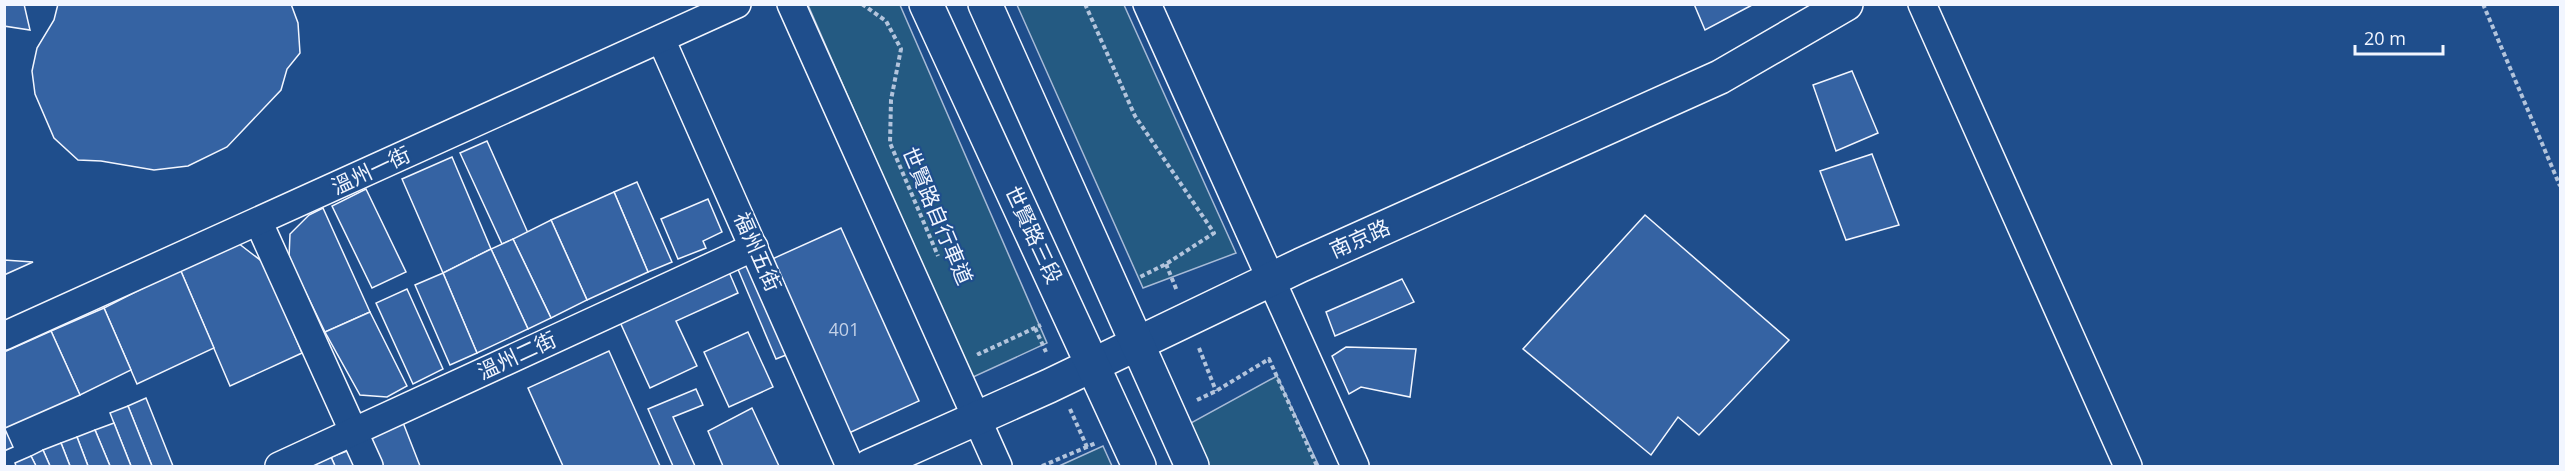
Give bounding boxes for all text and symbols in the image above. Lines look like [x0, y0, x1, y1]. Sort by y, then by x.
scale bar [2355, 18, 2444, 56]
text: 20 m [2364, 26, 2406, 50]
street label: 溫州一街 [327, 140, 415, 201]
street label: 世賢路自行車道 [896, 142, 980, 289]
street label: 世賢路三段 [999, 181, 1069, 288]
street label: 福州五街 [728, 208, 788, 296]
street label: 南京路 [1325, 212, 1394, 264]
house number: 401 [829, 317, 859, 341]
street label: 溫州二街 [473, 325, 561, 386]

